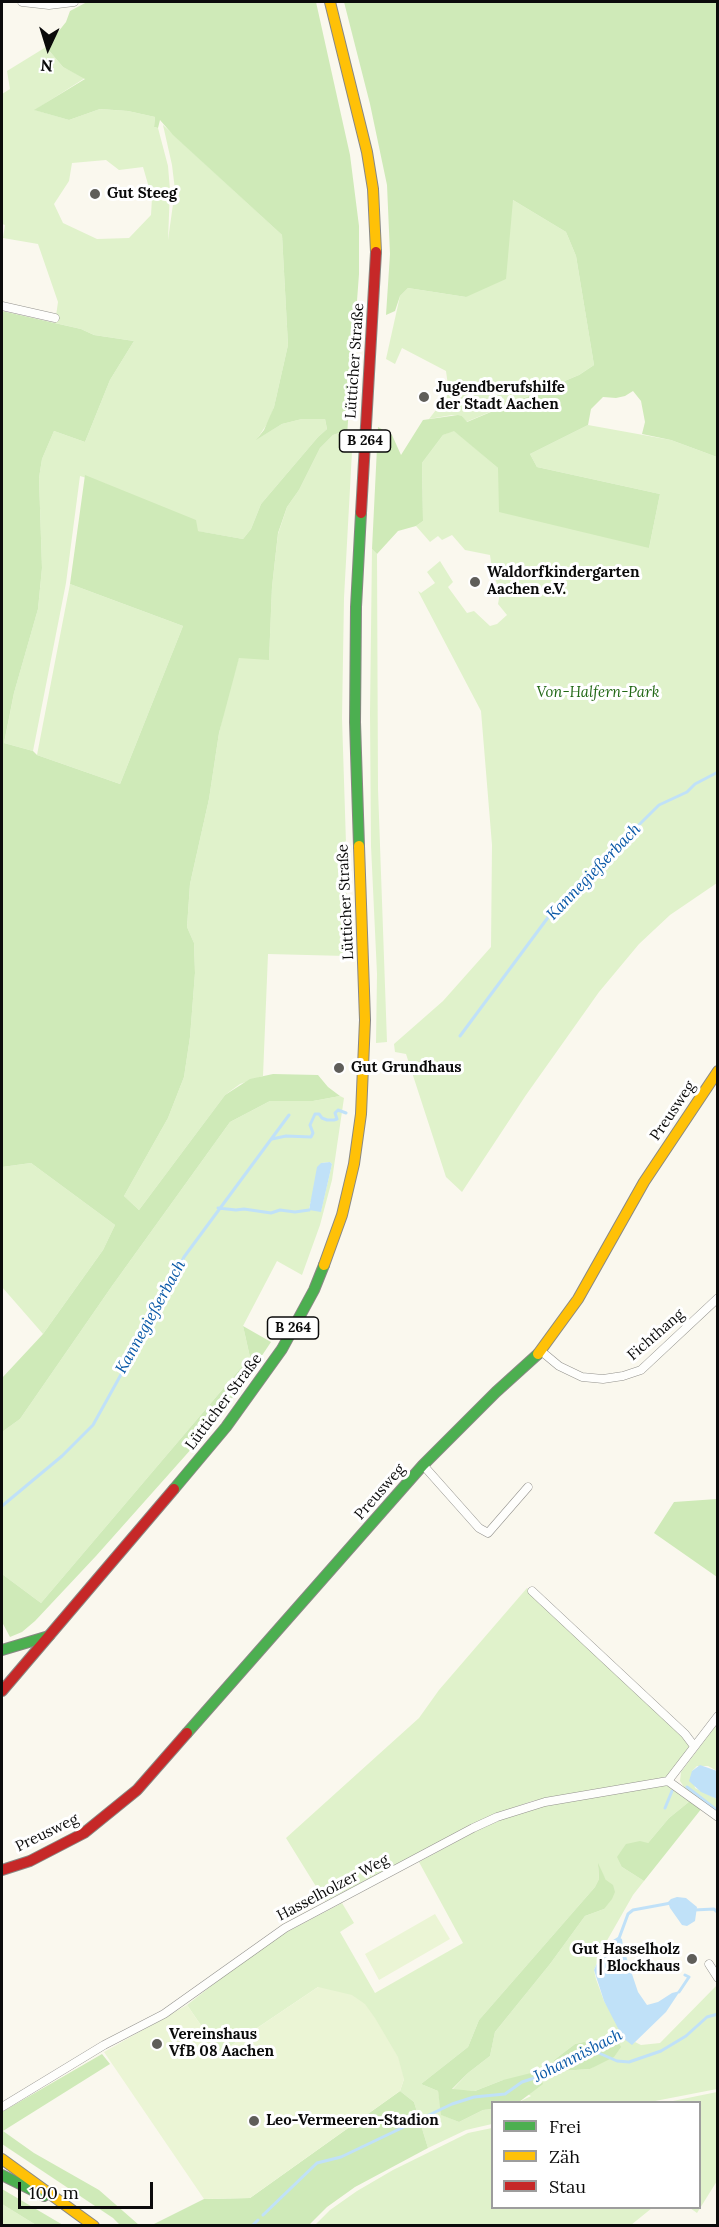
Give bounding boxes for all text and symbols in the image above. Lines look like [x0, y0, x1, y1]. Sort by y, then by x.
north arrow [18, 18, 78, 78]
text: N [40, 56, 54, 76]
place label: Gut Steeg [107, 185, 177, 203]
marker: Gut Steeg [88, 187, 102, 201]
street label: Lütticher Straße [342, 303, 368, 419]
place label: Jugendberufshilfe der Stadt Aachen [436, 379, 565, 414]
marker: Jugendberufshilfe der Stadt Aachen [417, 390, 431, 404]
road number: B 264 [340, 430, 391, 452]
place label: Waldorfkindergarten Aachen e.V. [487, 564, 639, 599]
marker: Waldorfkindergarten Aachen e.V. [468, 575, 482, 589]
park label: Von-Halfern-Park [536, 684, 660, 702]
water label: Kannegießerbach [543, 820, 645, 924]
street label: Lütticher Straße [334, 844, 358, 960]
place label: Gut Grundhaus [351, 1059, 462, 1077]
marker: Gut Grundhaus [332, 1061, 346, 1075]
street label: Preusweg [647, 1078, 699, 1144]
water label: Kannegießerbach [112, 1257, 190, 1377]
street label: Fichthang [624, 1306, 688, 1364]
road number: B 264 [268, 1317, 318, 1339]
street label: Lütticher Straße [182, 1350, 266, 1454]
street label: Preusweg [351, 1461, 409, 1523]
street label: Preusweg [13, 1810, 81, 1856]
street label: Hasselholzer Weg [274, 1851, 392, 1925]
place label: Gut Hasselholz | Blockhaus [572, 1941, 680, 1976]
marker: Gut Hasselholz | Blockhaus [685, 1952, 699, 1966]
water label: Johannisbach [530, 2025, 626, 2087]
place label: Vereinshaus VfB 08 Aachen [169, 2026, 274, 2061]
marker: Vereinshaus VfB 08 Aachen [150, 2037, 164, 2051]
legend [491, 2101, 701, 2209]
place label: Leo-Vermeeren-Stadion [266, 2112, 439, 2130]
marker: Leo-Vermeeren-Stadion [247, 2114, 261, 2128]
text: Frei [549, 2115, 581, 2138]
text: Zäh [549, 2145, 580, 2168]
scale bar [21, 2170, 156, 2208]
text: Stau [549, 2175, 586, 2198]
text: 100 m [29, 2181, 79, 2204]

